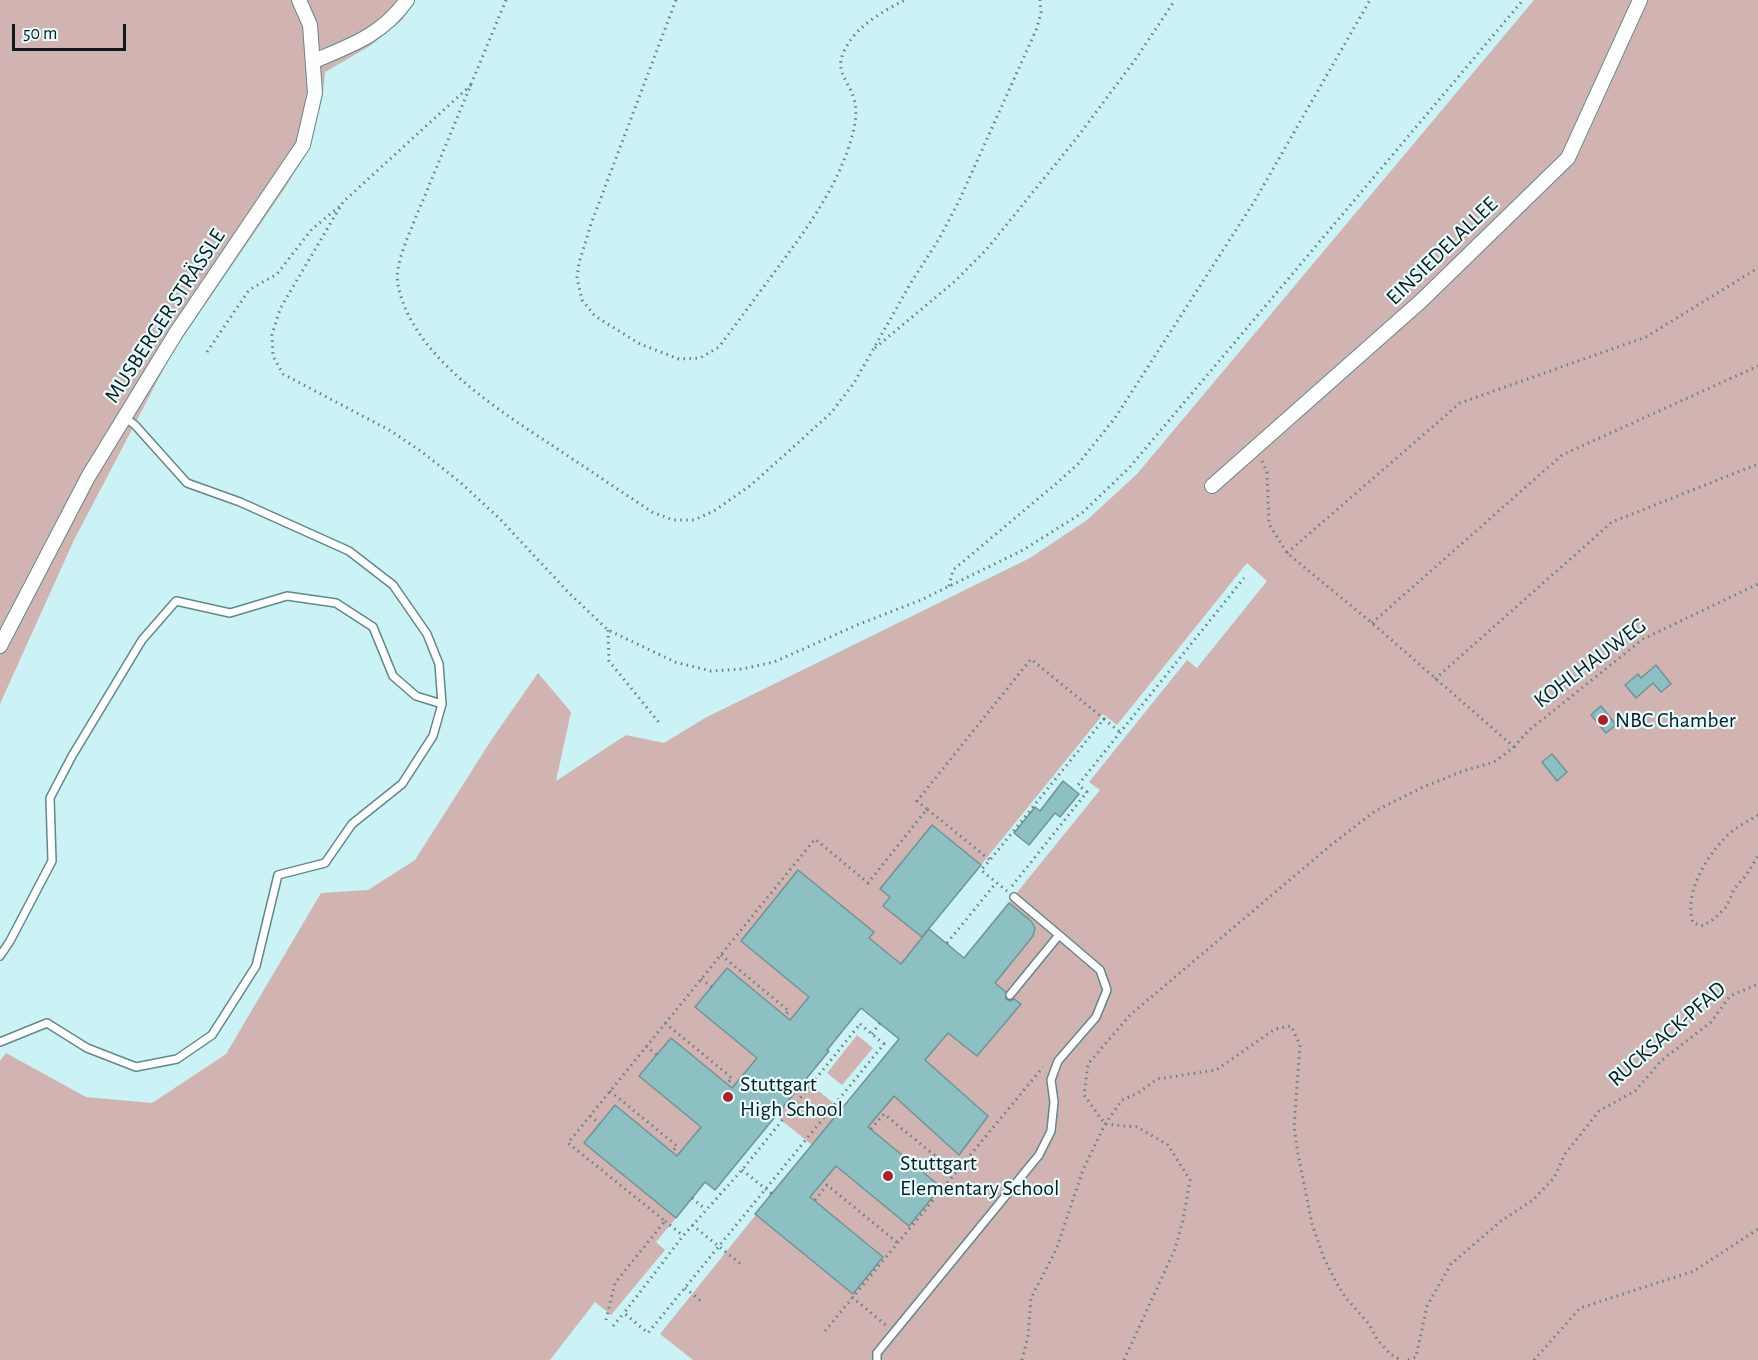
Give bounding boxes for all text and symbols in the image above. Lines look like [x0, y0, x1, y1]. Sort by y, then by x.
scale bar [15, 12, 129, 50]
text: 50 m [23, 25, 57, 43]
street label: EINSIEDELALLEE [1381, 191, 1503, 311]
street label: MUSBERGER STRÄSSLE [99, 224, 231, 408]
street label: KOHLHAUWEG [1529, 612, 1651, 714]
place label: NBC Chamber [1615, 707, 1736, 733]
marker: NBC Chamber [1596, 713, 1610, 727]
street label: RUCKSACK-PFAD [1603, 976, 1731, 1092]
place label: Stuttgart High School [740, 1071, 843, 1122]
marker: Stuttgart High School [721, 1090, 735, 1104]
place label: Stuttgart Elementary School [900, 1150, 1059, 1202]
marker: Stuttgart Elementary School [881, 1169, 895, 1183]

